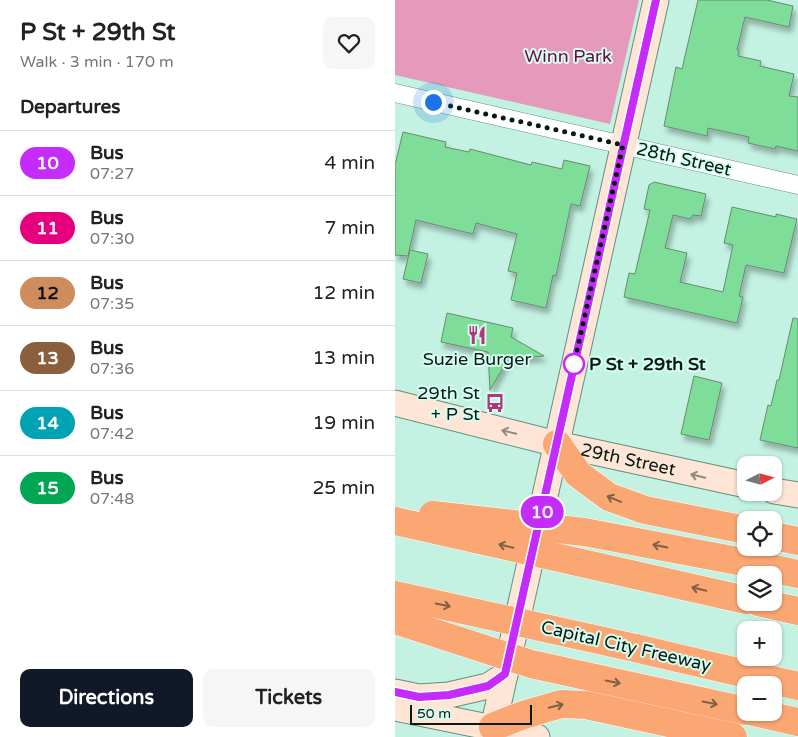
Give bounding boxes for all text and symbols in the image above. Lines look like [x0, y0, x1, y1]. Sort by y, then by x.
button: heart [323, 17, 375, 69]
text: P St + 29th St [20, 18, 175, 47]
park label: Winn Park [524, 45, 612, 67]
text: Walk · 3 min · 170 m [20, 52, 174, 72]
your location [421, 90, 446, 115]
text: Departures [20, 96, 120, 118]
street label: 28th Street [634, 137, 734, 181]
text: Bus [90, 142, 124, 164]
text: 10 [36, 152, 59, 174]
text: 4 min [324, 152, 375, 174]
text: 07:27 [90, 164, 134, 184]
text: Bus [90, 207, 124, 229]
text: 11 [36, 217, 59, 239]
text: 7 min [324, 217, 375, 239]
text: 07:30 [90, 229, 134, 249]
text: Bus [90, 272, 124, 294]
text: 12 [36, 282, 59, 304]
text: 12 min [312, 282, 375, 304]
text: 07:35 [90, 294, 134, 314]
restaurant icon: Suzie Burger [466, 324, 488, 346]
text: Bus [90, 337, 124, 359]
text: 13 [36, 347, 59, 369]
text: 13 min [312, 347, 375, 369]
place label: Suzie Burger [423, 348, 531, 370]
marker: P St + 29th St [563, 353, 585, 375]
place label: P St + 29th St [589, 353, 706, 375]
text: 07:36 [90, 359, 134, 379]
place label: 29th St + P St [417, 382, 480, 425]
bus stop icon: 29th St + P St [484, 392, 506, 414]
text: Bus [90, 402, 124, 424]
text: 14 [36, 412, 59, 434]
text: 19 min [312, 412, 375, 434]
text: 07:42 [90, 424, 134, 444]
one-way arrow [502, 427, 518, 436]
street label: 29th Street [579, 438, 678, 480]
north arrow [737, 456, 783, 501]
map controls [737, 456, 782, 721]
text: Bus [90, 467, 124, 489]
one-way arrow [691, 471, 707, 480]
text: 15 [36, 477, 59, 499]
text: 25 min [312, 477, 375, 499]
text: 07:48 [90, 489, 134, 509]
one-way arrow [607, 494, 622, 503]
line badge: 10 [519, 496, 565, 528]
text: 10 [531, 501, 553, 523]
button: locate [737, 511, 782, 556]
one-way arrow [498, 541, 514, 550]
one-way arrow [653, 541, 669, 551]
button: layers [737, 566, 782, 611]
one-way arrow [691, 584, 707, 593]
one-way arrow [434, 601, 450, 610]
street label: Capital City Freeway [539, 616, 714, 676]
button: + [737, 621, 782, 666]
button: Directions [20, 669, 193, 727]
button: Tickets [203, 669, 375, 727]
button: − [737, 676, 782, 721]
one-way arrow [605, 678, 621, 687]
one-way arrow [702, 699, 718, 708]
one-way arrow [547, 701, 563, 710]
scale bar [410, 702, 533, 725]
text: 50 m [417, 705, 451, 722]

